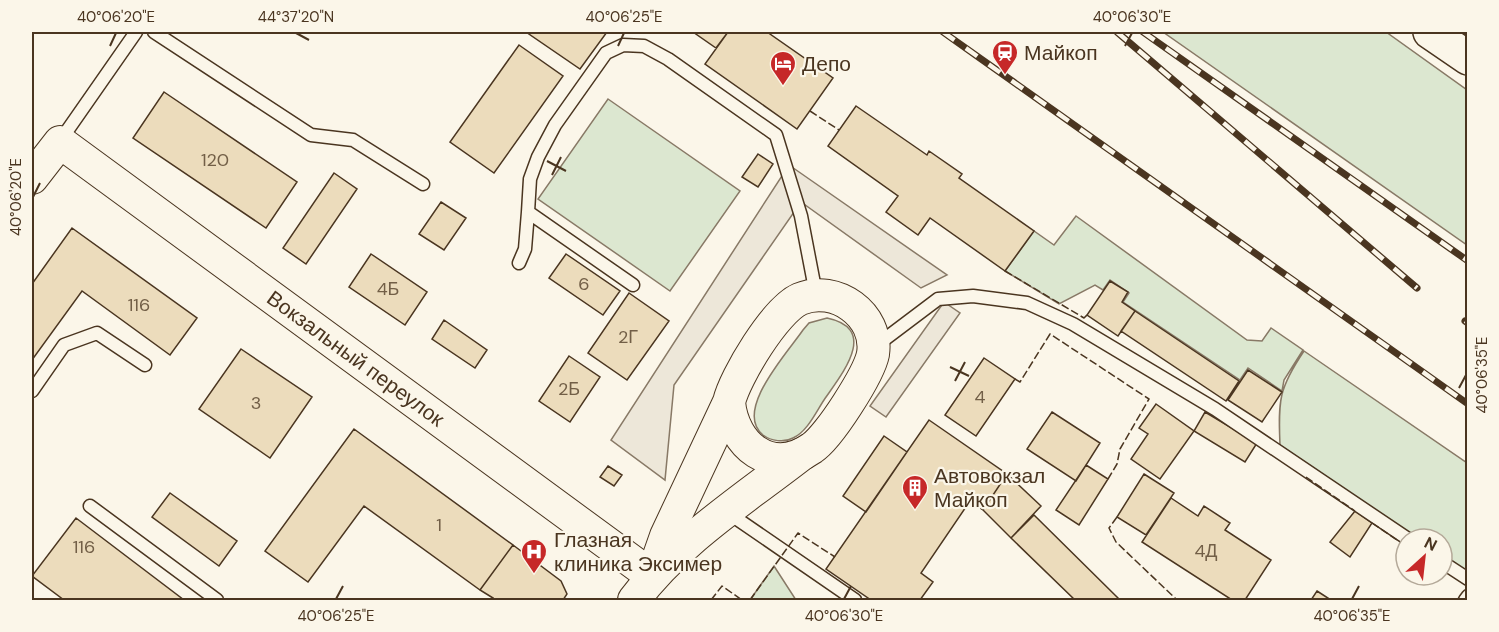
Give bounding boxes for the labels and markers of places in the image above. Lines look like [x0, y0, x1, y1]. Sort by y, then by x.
station icon: Майкоп [990, 38, 1020, 76]
place label: Майкоп [1024, 39, 1098, 67]
hotel icon: Депо [768, 49, 798, 87]
place label: Депо [802, 50, 851, 78]
place label: Автовокзал Майкоп [934, 462, 1045, 514]
building icon: Автовокзал Майкоп [900, 473, 930, 511]
place label: Глазная клиника Эксимер [554, 526, 722, 578]
hospital icon: Глазная клиника Эксимер [519, 537, 549, 575]

